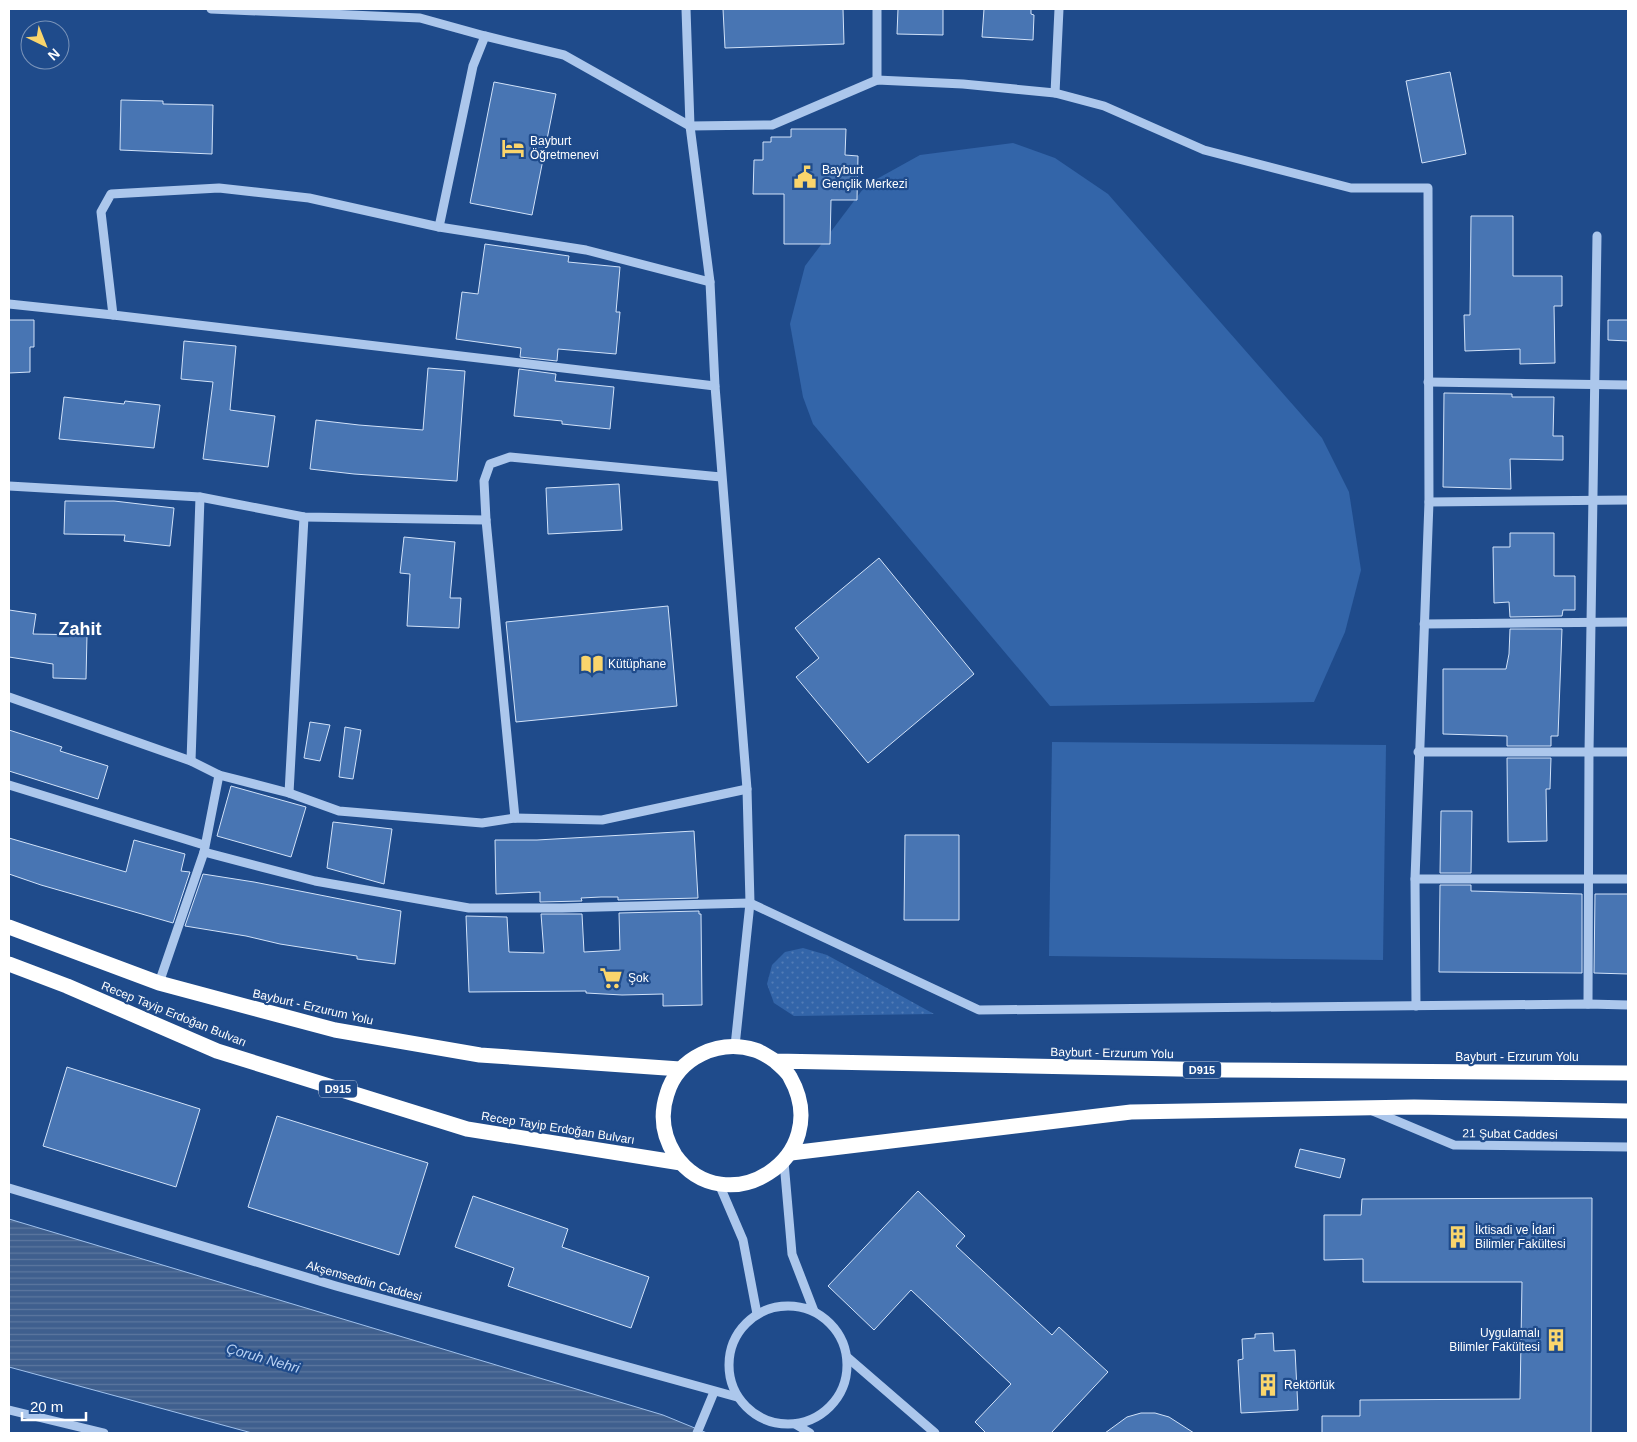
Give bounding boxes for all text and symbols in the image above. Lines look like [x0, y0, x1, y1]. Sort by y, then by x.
north arrow [20, 20, 70, 70]
text: N [45, 45, 63, 64]
place label: Bayburt Öğretmenevi [530, 134, 599, 162]
hotel icon: Bayburt Öğretmenevi [500, 135, 526, 161]
place label: Bayburt Gençlik Merkezi [822, 163, 907, 191]
public building icon: Bayburt Gençlik Merkezi [792, 164, 818, 190]
district label: Zahit [59, 619, 102, 639]
library icon: Kütüphane [579, 651, 605, 677]
place label: Kütüphane [608, 657, 666, 671]
supermarket icon: Şok [598, 965, 624, 991]
place label: Şok [628, 971, 650, 985]
street label: Recep Tayip Erdoğan Bulvarı [99, 978, 249, 1050]
street label: Bayburt - Erzurum Yolu [251, 986, 375, 1028]
street label: Bayburt - Erzurum Yolu [1050, 1045, 1174, 1061]
street label: Bayburt - Erzurum Yolu [1455, 1050, 1579, 1064]
road number: D915 [1183, 1062, 1221, 1078]
road number: D915 [319, 1080, 357, 1098]
street label: Recep Tayip Erdoğan Bulvarı [480, 1109, 636, 1147]
street label: 21 Şubat Caddesi [1462, 1126, 1558, 1142]
place label: İktisadi ve İdari Bilimler Fakültesi [1475, 1223, 1566, 1251]
building icon: İktisadi ve İdari Bilimler Fakültesi [1445, 1224, 1471, 1250]
street label: Akşemseddin Caddesi [305, 1258, 423, 1304]
place label: Uygulamalı Bilimler Fakültesi [1449, 1326, 1540, 1354]
building icon: Uygulamalı Bilimler Fakültesi [1543, 1327, 1569, 1353]
water label: Çoruh Nehri [225, 1340, 302, 1376]
building icon: Rektörlük [1255, 1372, 1281, 1398]
place label: Rektörlük [1284, 1378, 1336, 1392]
scale bar [22, 1390, 86, 1422]
text: 20 m [30, 1398, 63, 1415]

